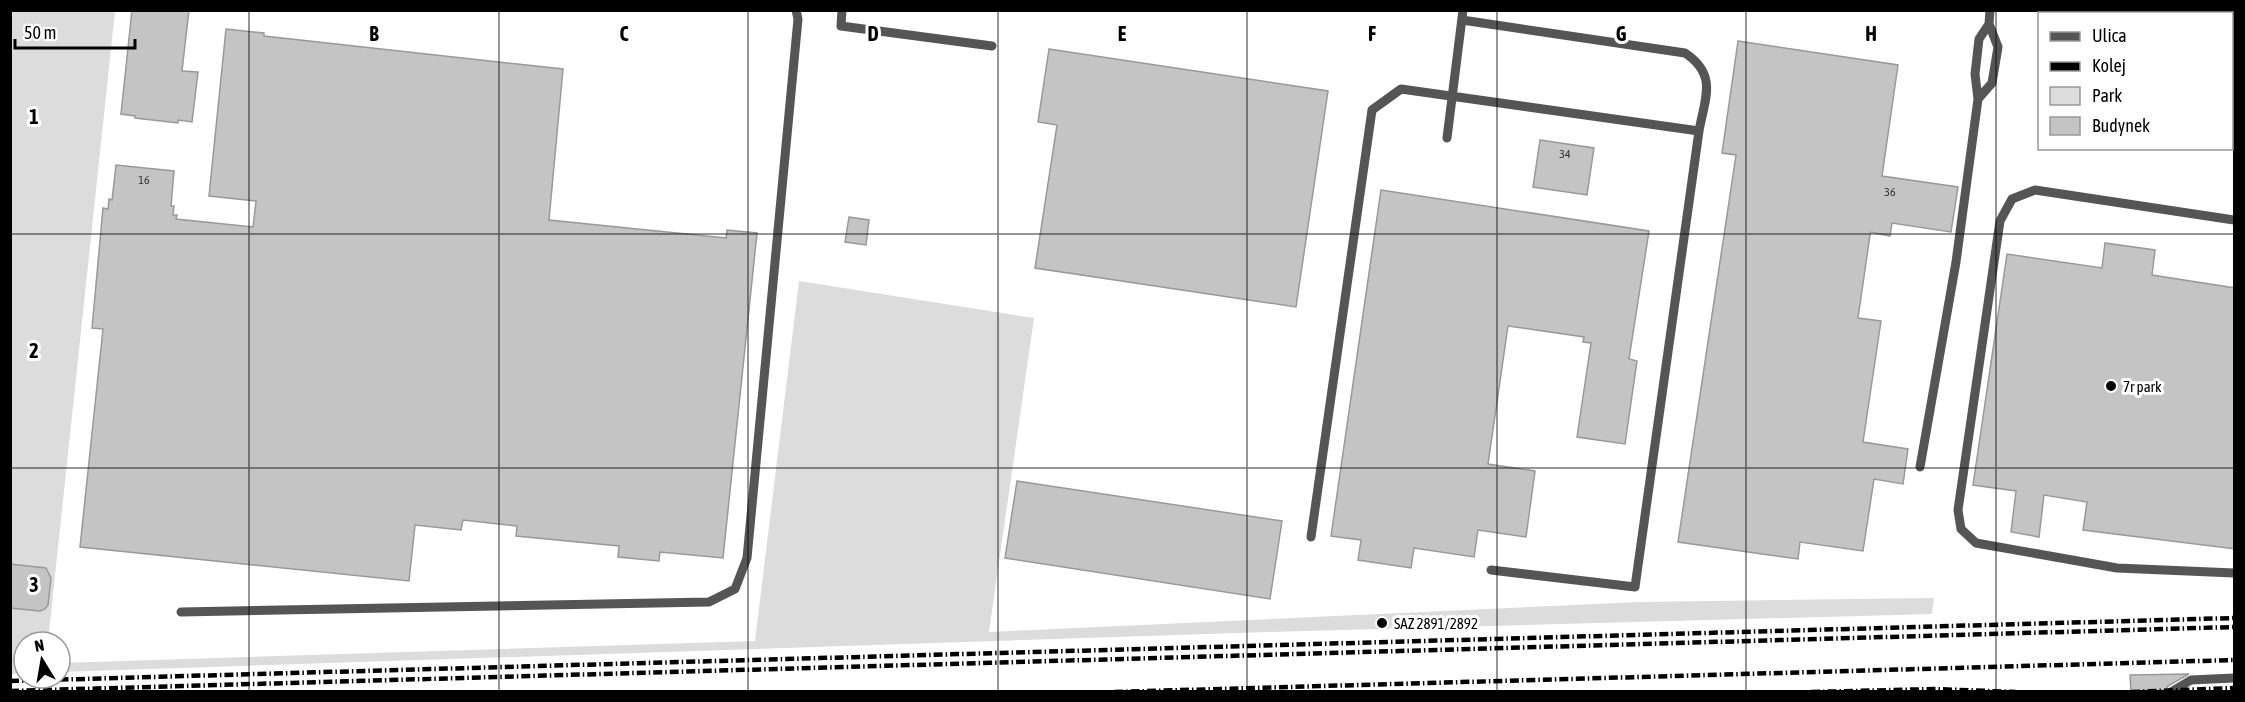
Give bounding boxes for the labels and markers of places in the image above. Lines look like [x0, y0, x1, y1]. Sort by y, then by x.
place label: 7r park [2123, 378, 2162, 395]
marker: 7r park [2104, 379, 2118, 393]
place label: SAZ 2891/2892 [1394, 615, 1478, 632]
marker: SAZ 2891/2892 [1375, 616, 1389, 630]

